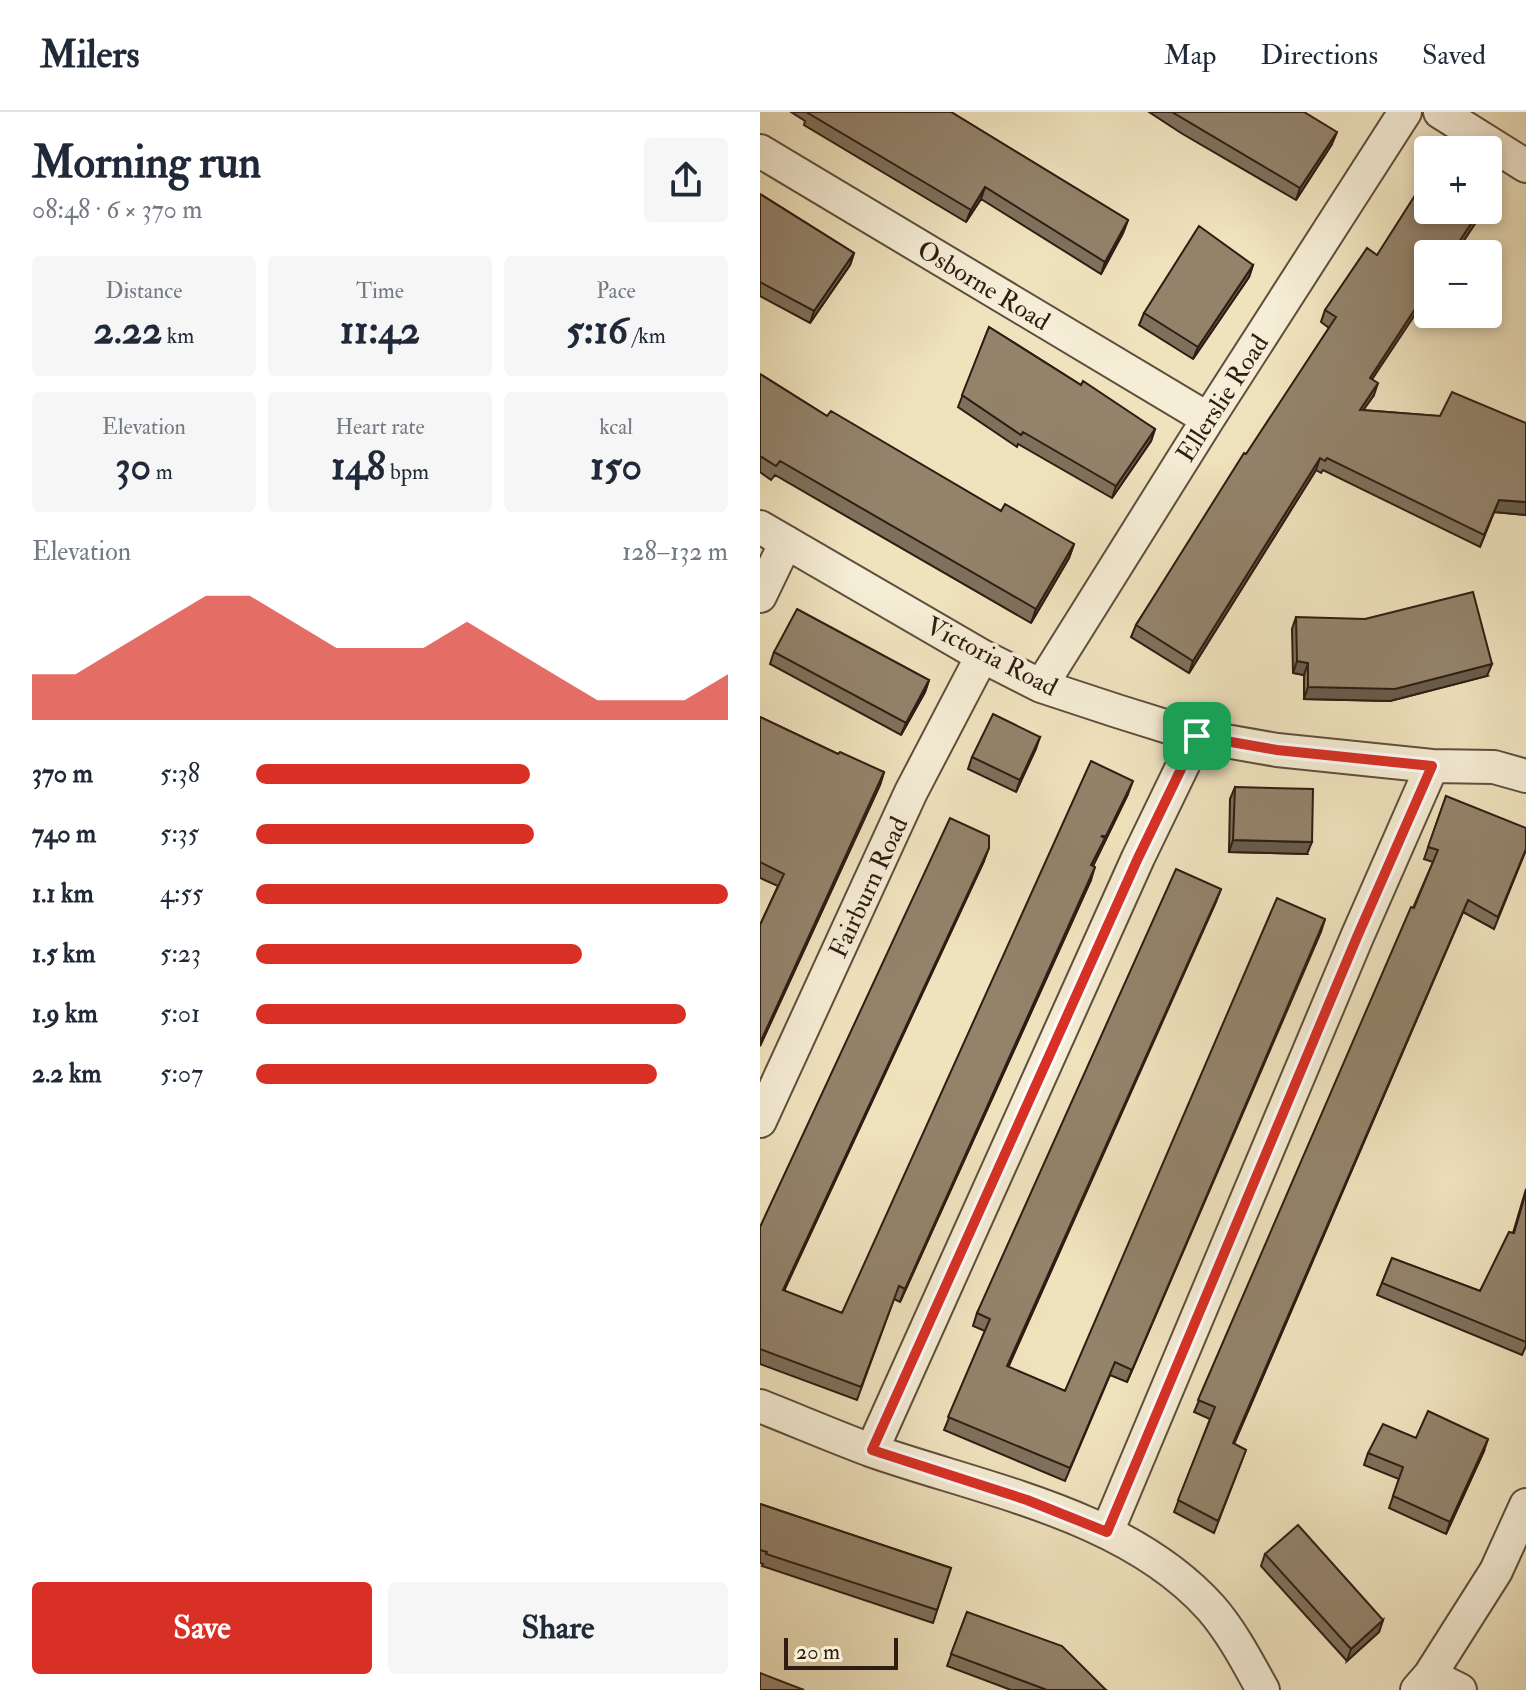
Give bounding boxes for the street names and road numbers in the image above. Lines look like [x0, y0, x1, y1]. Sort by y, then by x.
street label: Osborne Road [911, 234, 1056, 338]
street label: Ellerslie Road [1170, 329, 1276, 468]
street label: Victoria Road [920, 610, 1063, 704]
street label: Fairburn Road [822, 812, 916, 963]

